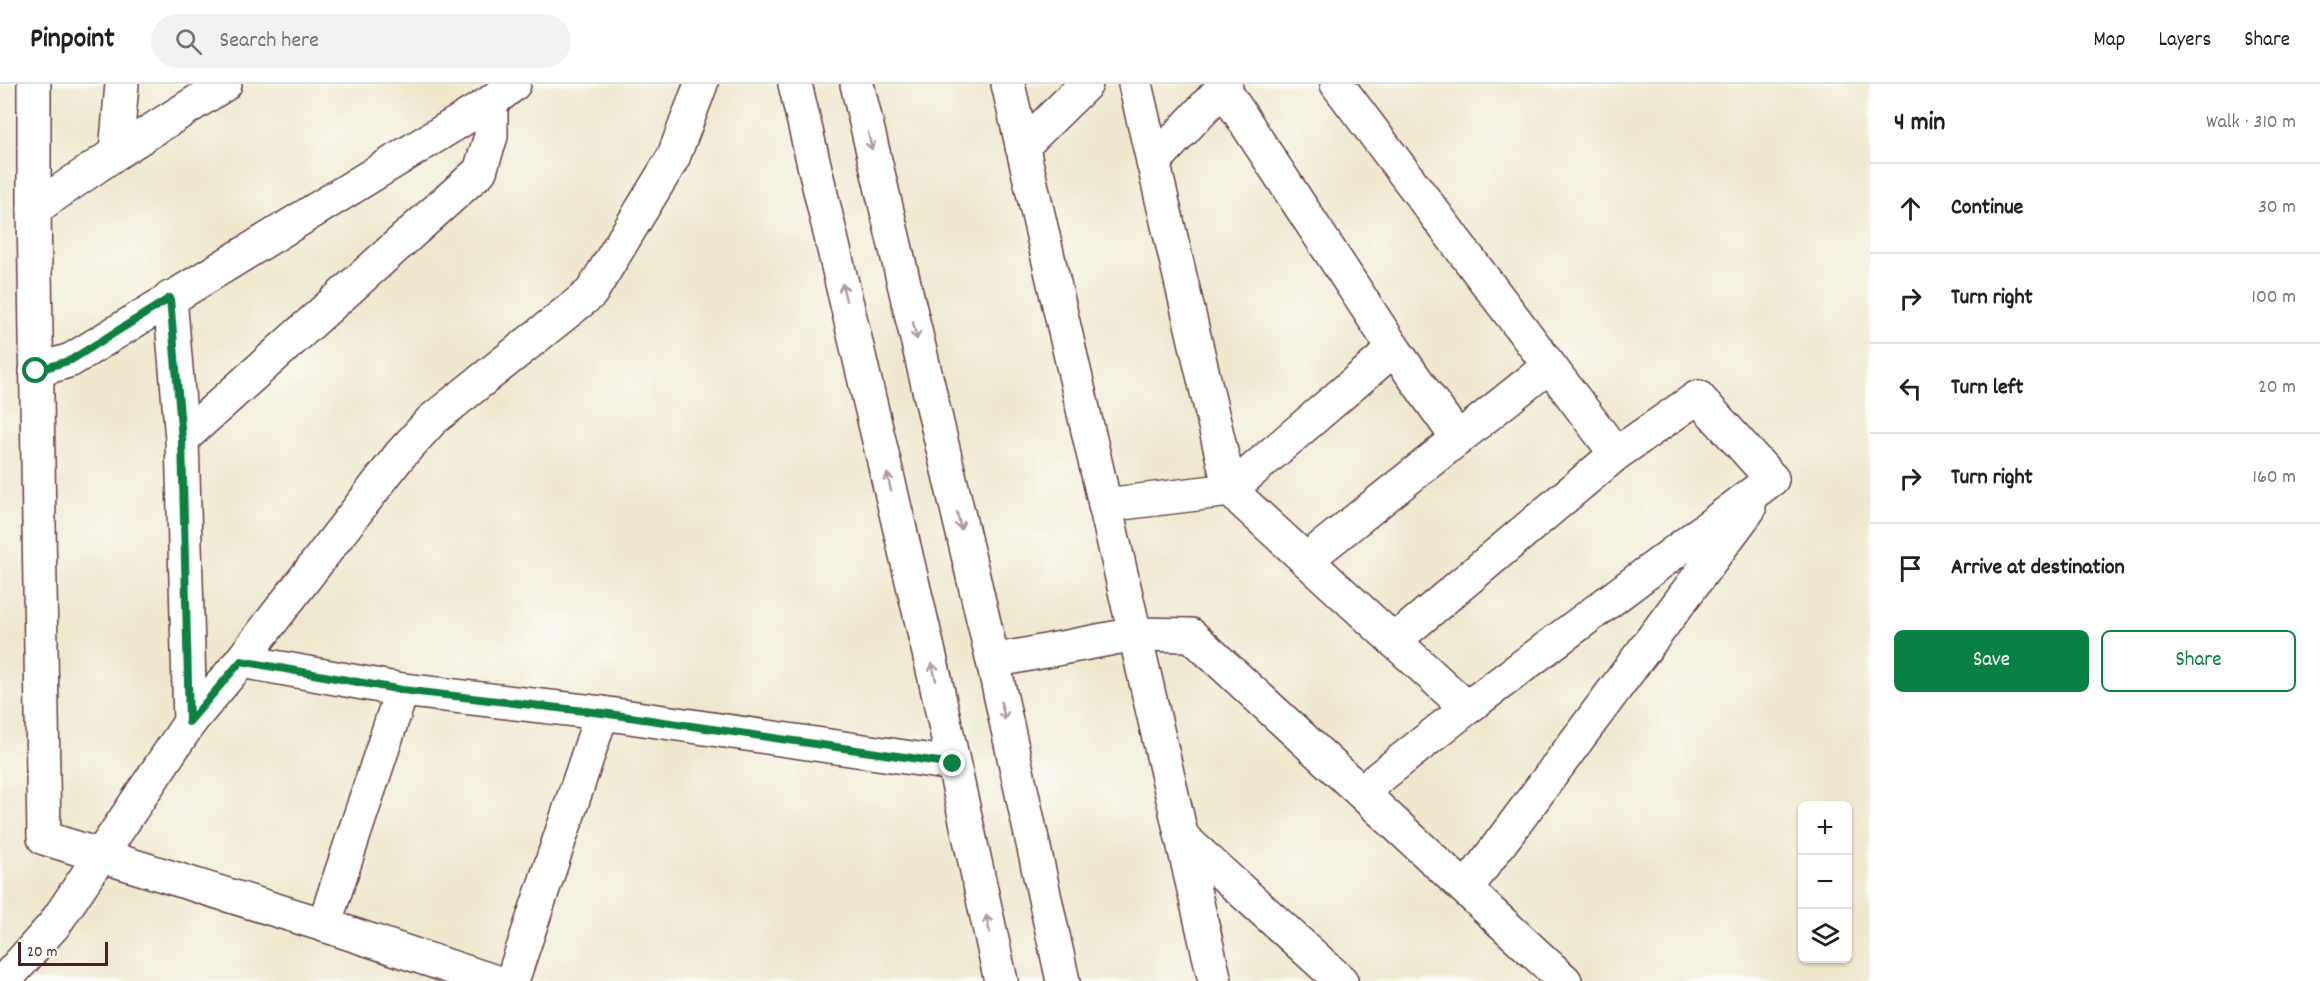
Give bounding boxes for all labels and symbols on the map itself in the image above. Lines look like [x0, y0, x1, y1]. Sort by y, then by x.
one-way arrow [864, 131, 876, 150]
one-way arrow [838, 283, 850, 302]
one-way arrow [909, 321, 921, 340]
route start [22, 357, 48, 383]
one-way arrow [883, 473, 894, 492]
one-way arrow [954, 511, 966, 530]
one-way arrow [927, 662, 939, 681]
one-way arrow [998, 701, 1010, 720]
route end [939, 750, 965, 776]
one-way arrow [982, 915, 994, 934]
scale bar [18, 939, 108, 966]

